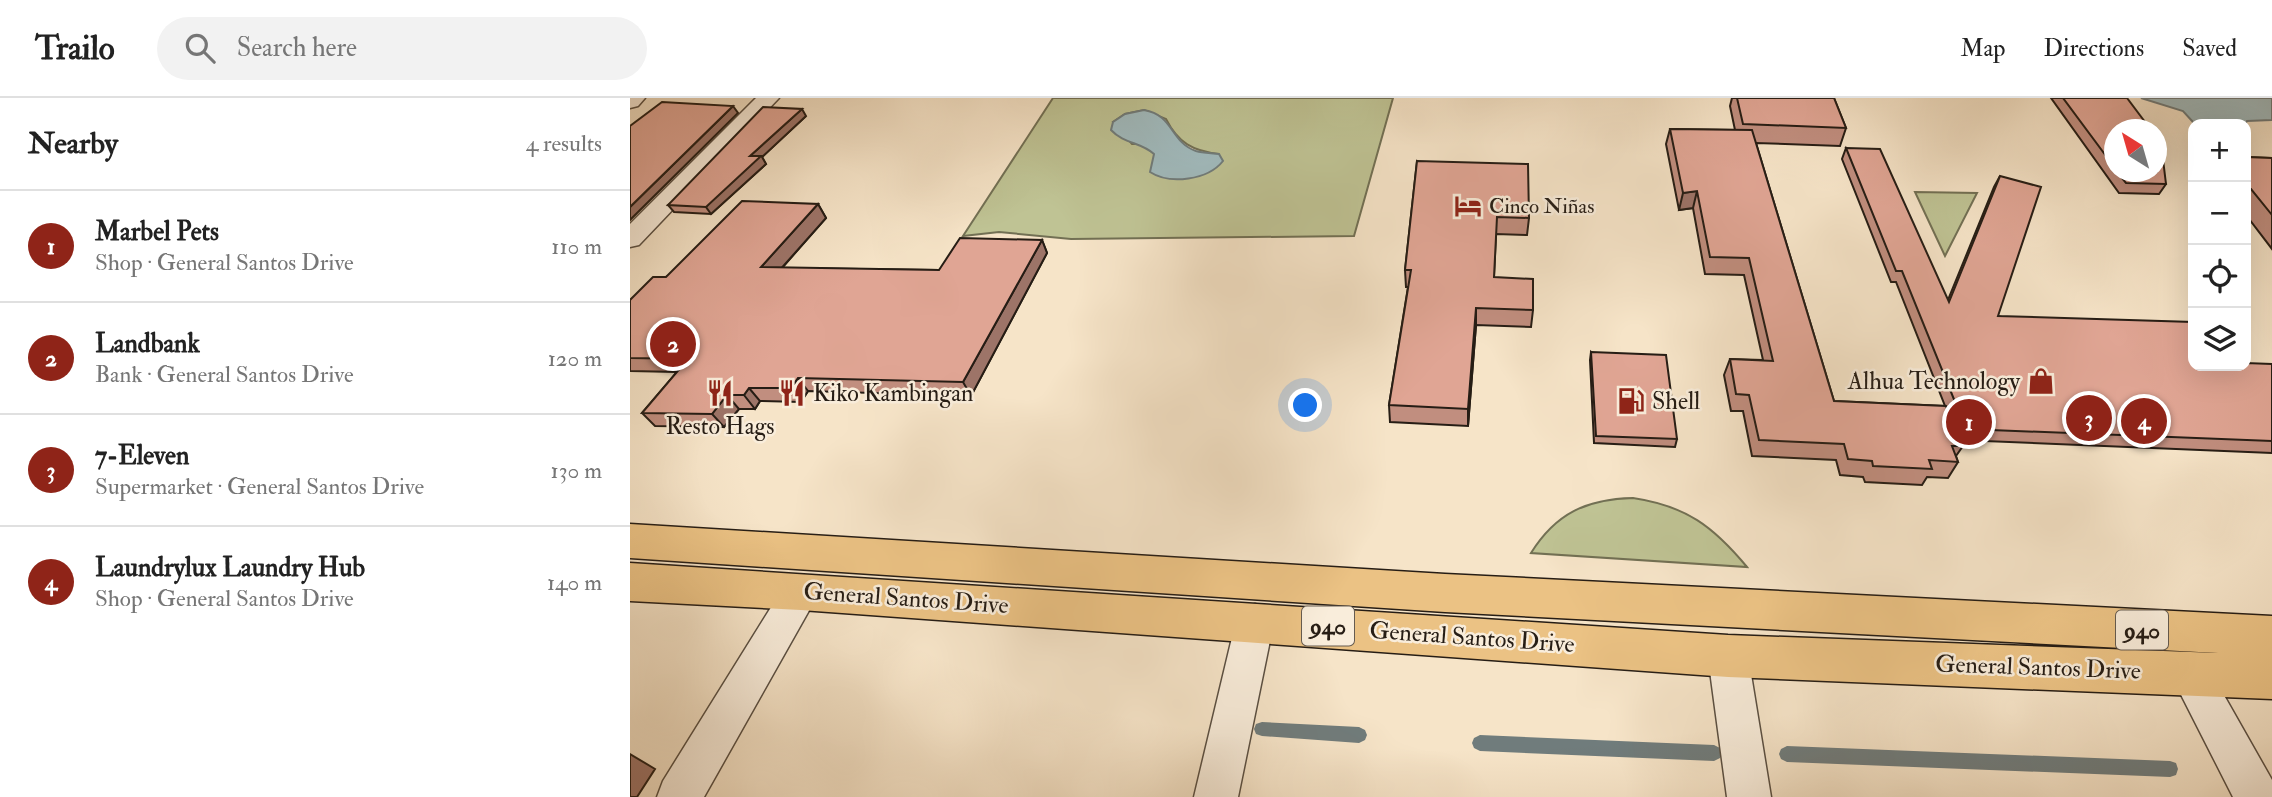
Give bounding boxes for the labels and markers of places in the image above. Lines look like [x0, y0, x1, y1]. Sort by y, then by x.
hotel icon: Cinco Niñas [1453, 191, 1483, 221]
place label: Cinco Niñas [1489, 193, 1594, 220]
pin: 2 [650, 318, 696, 370]
place label: Alhua Technology [1847, 366, 2020, 397]
shop icon: Alhua Technology [2026, 366, 2056, 396]
restaurant icon: Resto Hags [705, 378, 735, 408]
restaurant icon: Kiko Kambingan [777, 378, 807, 408]
place label: Kiko Kambingan [813, 378, 973, 409]
fuel station icon: Shell [1616, 386, 1646, 416]
place label: Shell [1652, 386, 1700, 417]
pin: 3 [2066, 392, 2112, 444]
pin: 4 [2121, 395, 2167, 447]
pin: 1 [1946, 396, 1992, 448]
place label: Resto Hags [665, 411, 775, 442]

